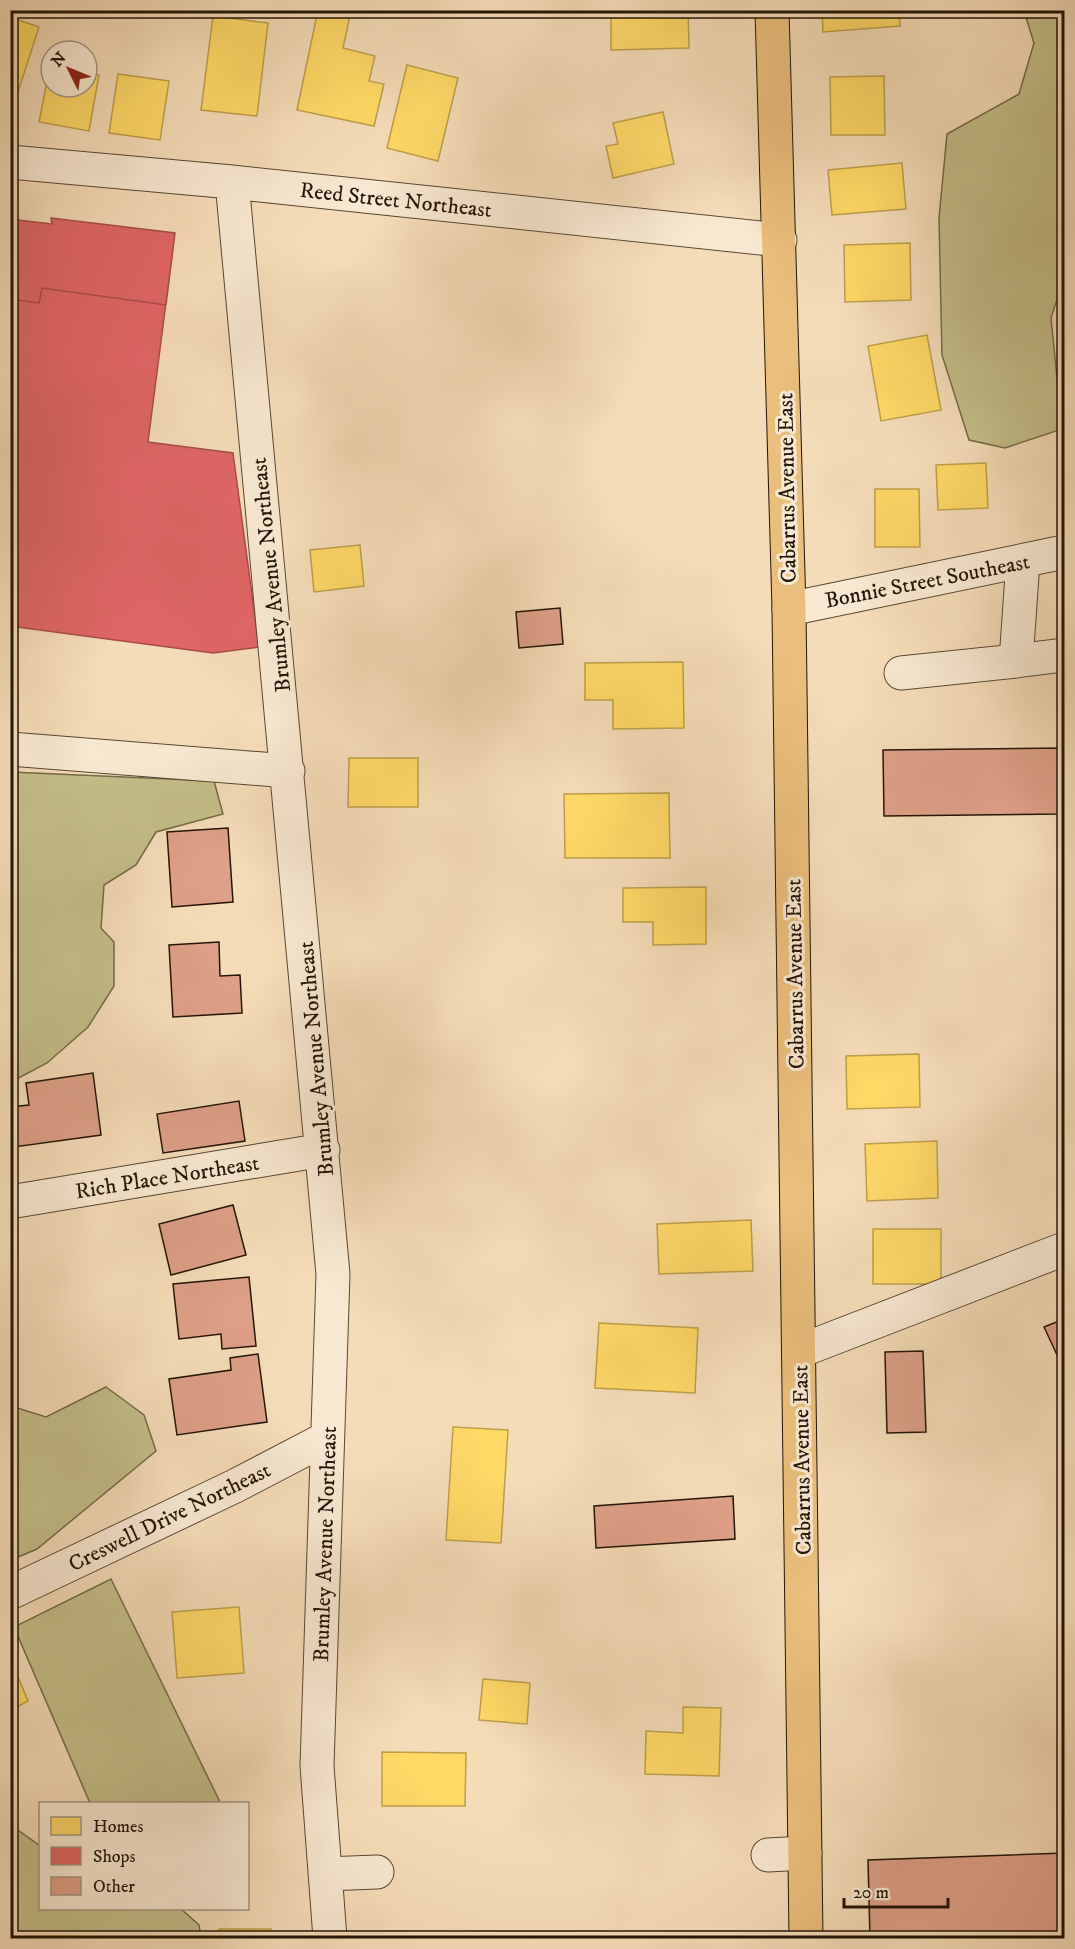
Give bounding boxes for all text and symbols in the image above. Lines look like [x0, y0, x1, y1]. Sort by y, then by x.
north arrow [39, 39, 99, 99]
text: N [47, 48, 71, 71]
street label: Reed Street Northeast [298, 177, 493, 224]
street label: Cabarrus Avenue East [772, 393, 803, 583]
street label: Brumley Avenue Northeast [246, 456, 297, 694]
street label: Bonnie Street Southeast [823, 548, 1032, 615]
street label: Cabarrus Avenue East [780, 879, 811, 1069]
street label: Brumley Avenue Northeast [293, 940, 340, 1178]
street label: Rich Place Northeast [73, 1150, 261, 1205]
street label: Cabarrus Avenue East [787, 1365, 818, 1555]
street label: Brumley Avenue Northeast [308, 1426, 343, 1662]
street label: Creswell Drive Northeast [64, 1457, 275, 1578]
legend [39, 1802, 249, 1910]
text: Homes [93, 1816, 144, 1838]
text: Shops [93, 1846, 136, 1868]
scale bar [844, 1871, 948, 1909]
text: Other [93, 1876, 135, 1898]
text: 20 m [853, 1882, 889, 1904]

